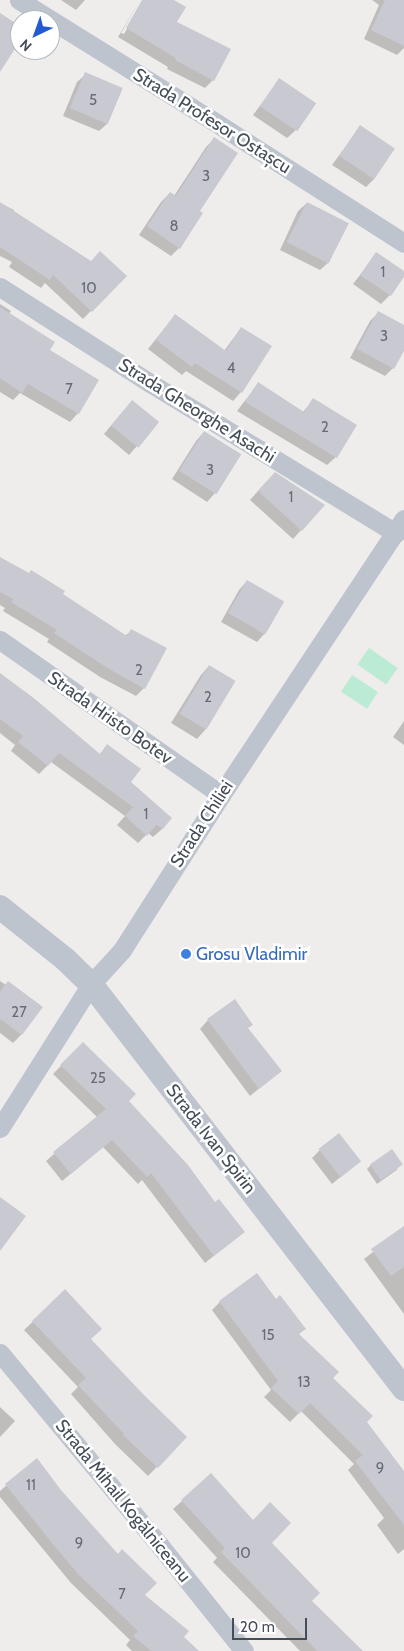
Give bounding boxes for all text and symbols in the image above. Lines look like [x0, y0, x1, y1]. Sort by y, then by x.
north arrow [10, 10, 60, 60]
text: N [16, 35, 35, 55]
street label: Strada Profesor Ostașcu [129, 64, 295, 178]
house number: 5 [89, 92, 97, 110]
house number: 3 [202, 168, 210, 186]
house number: 8 [169, 218, 179, 236]
house number: 1 [381, 264, 385, 282]
house number: 10 [81, 280, 97, 298]
house number: 3 [380, 328, 388, 346]
street label: Strada Gheorghe Asachi [115, 354, 279, 468]
house number: 4 [227, 360, 235, 378]
house number: 7 [65, 381, 73, 399]
house number: 2 [321, 419, 329, 437]
house number: 3 [206, 462, 214, 480]
house number: 1 [289, 489, 293, 507]
house number: 2 [135, 662, 143, 680]
street label: Strada Hristo Botev [44, 667, 176, 769]
house number: 2 [204, 689, 212, 707]
street label: Strada Chiliei [166, 777, 238, 871]
house number: 1 [144, 806, 148, 824]
place label: Grosu Vladimir [196, 943, 307, 965]
marker: Grosu Vladimir [180, 948, 192, 960]
house number: 27 [11, 1004, 27, 1022]
house number: 25 [90, 1070, 106, 1088]
street label: Strada Ivan Spirin [162, 1080, 260, 1198]
house number: 15 [261, 1327, 275, 1345]
house number: 13 [297, 1374, 311, 1392]
street label: Strada Mihail Kogălniceanu [51, 1415, 195, 1587]
house number: 9 [376, 1460, 384, 1478]
house number: 11 [26, 1477, 36, 1495]
house number: 9 [75, 1535, 83, 1553]
house number: 10 [235, 1545, 251, 1563]
house number: 7 [118, 1586, 126, 1604]
scale bar [234, 1608, 309, 1640]
text: 20 m [240, 1618, 275, 1636]

